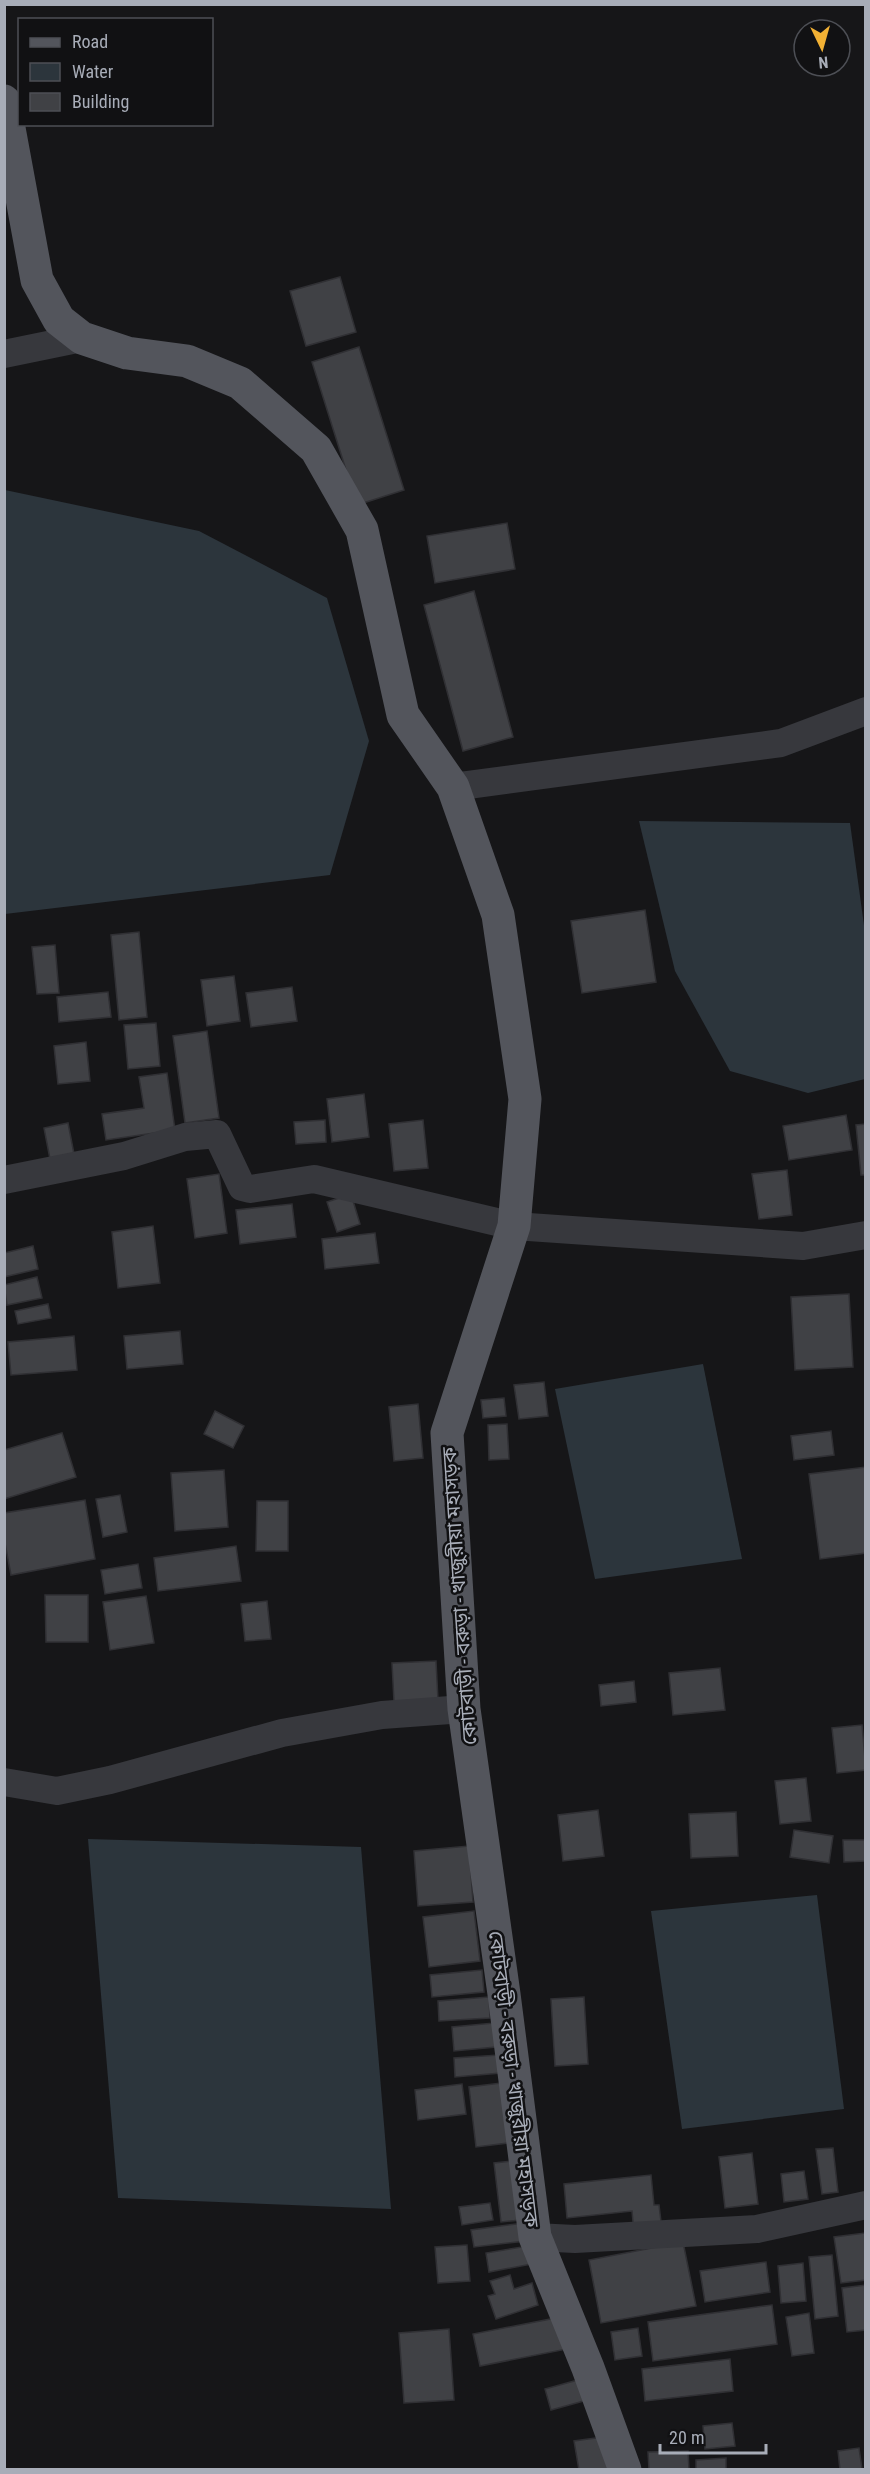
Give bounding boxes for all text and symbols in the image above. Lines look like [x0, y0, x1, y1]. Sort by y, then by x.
legend [18, 18, 213, 126]
north arrow [792, 18, 852, 78]
text: Road [72, 31, 108, 52]
text: N [818, 53, 829, 72]
text: Water [72, 61, 114, 82]
text: Building [72, 91, 129, 112]
street label: কোটবাড়ী - বরুড়া - খাজুরীয়া মহাসড়ক [437, 1445, 481, 1746]
street label: কোটবাড়ী - বরুড়া - খাজুরীয়া মহাসড়ক [484, 1929, 544, 2229]
scale bar [660, 2417, 766, 2455]
text: 20 m [669, 2427, 704, 2448]

